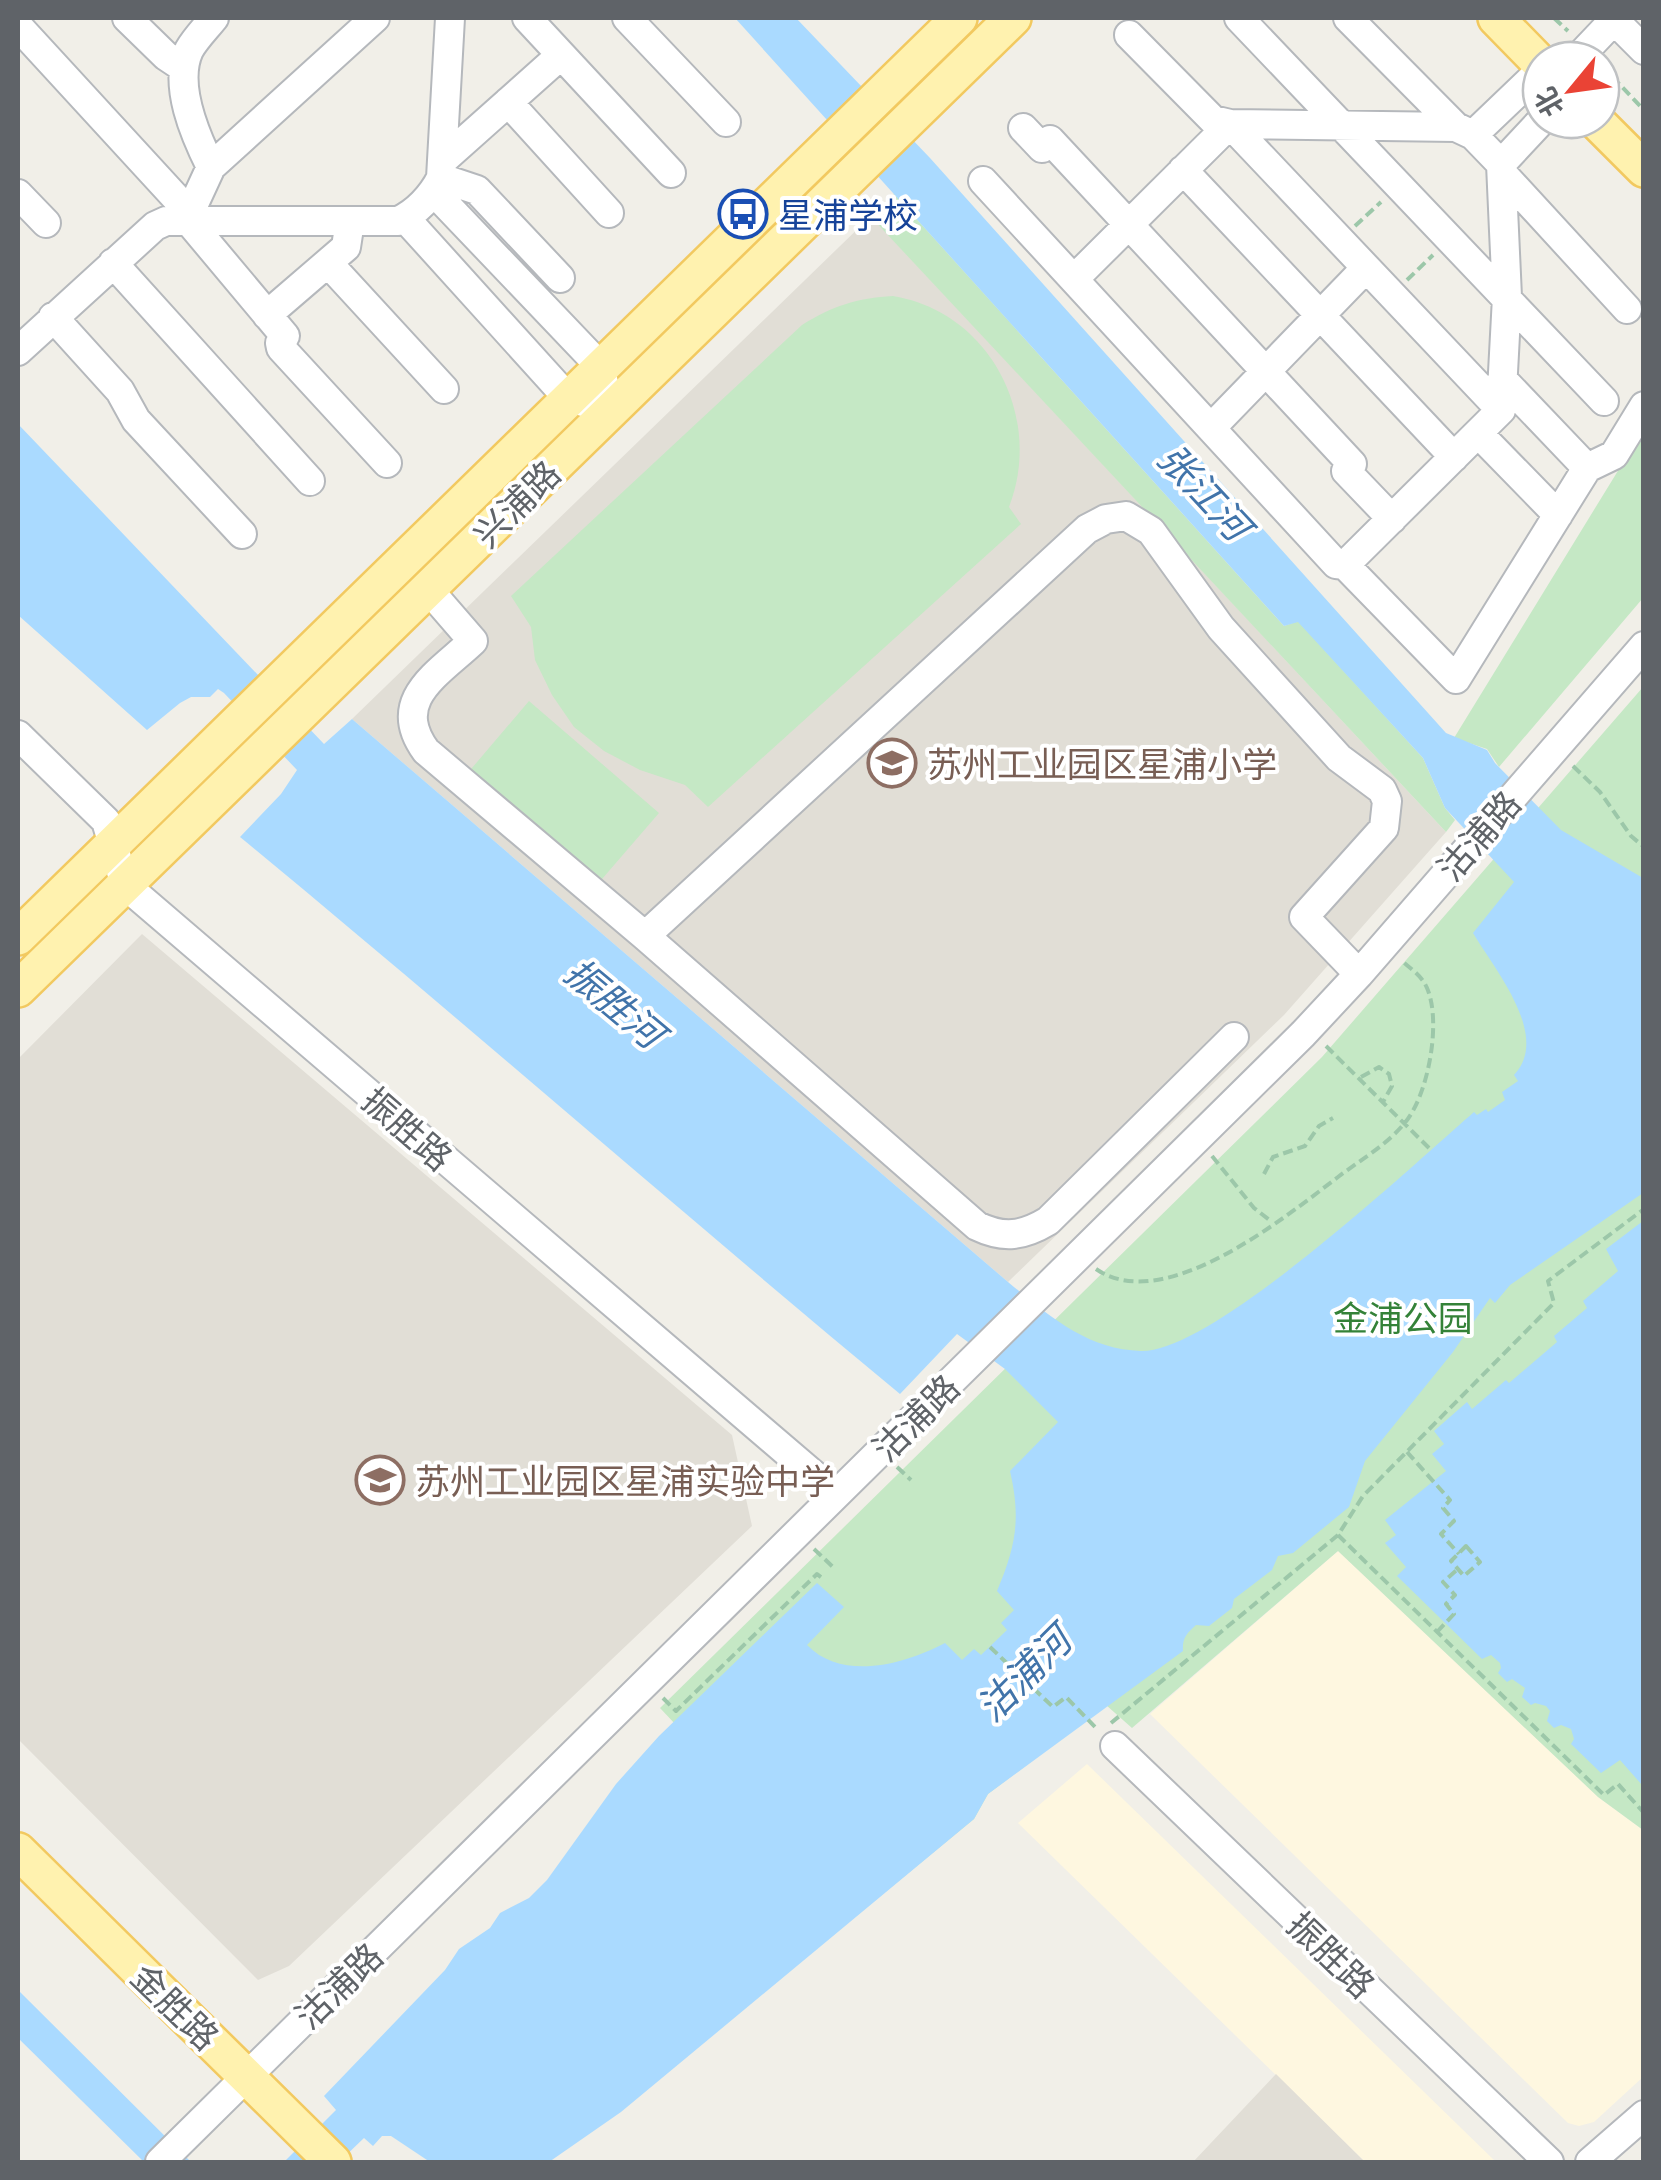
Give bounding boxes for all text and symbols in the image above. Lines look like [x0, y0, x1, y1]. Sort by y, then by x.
north arrow [1521, 40, 1621, 140]
text: 北 [1527, 82, 1570, 123]
bus stop icon: 星浦学校 [717, 188, 769, 240]
place label: 星浦学校 [778, 193, 918, 235]
water label: 张江河 [1149, 434, 1265, 553]
street label: 兴浦路 [464, 451, 568, 555]
school or university icon: 苏州工业园区星浦小学 [866, 737, 918, 789]
place label: 苏州工业园区星浦小学 [927, 742, 1277, 784]
street label: 沽浦路 [1428, 782, 1528, 888]
water label: 振胜河 [557, 948, 679, 1061]
street label: 振胜路 [355, 1078, 461, 1178]
park label: 金浦公园 [1333, 1296, 1473, 1338]
street label: 沽浦路 [863, 1365, 967, 1469]
school or university icon: 苏州工业园区星浦实验中学 [354, 1454, 406, 1506]
place label: 苏州工业园区星浦实验中学 [415, 1459, 835, 1501]
water label: 沽浦河 [966, 1611, 1085, 1730]
street label: 振胜路 [1280, 1902, 1384, 2006]
street label: 沽浦路 [286, 1933, 390, 2037]
street label: 金胜路 [124, 1954, 228, 2058]

